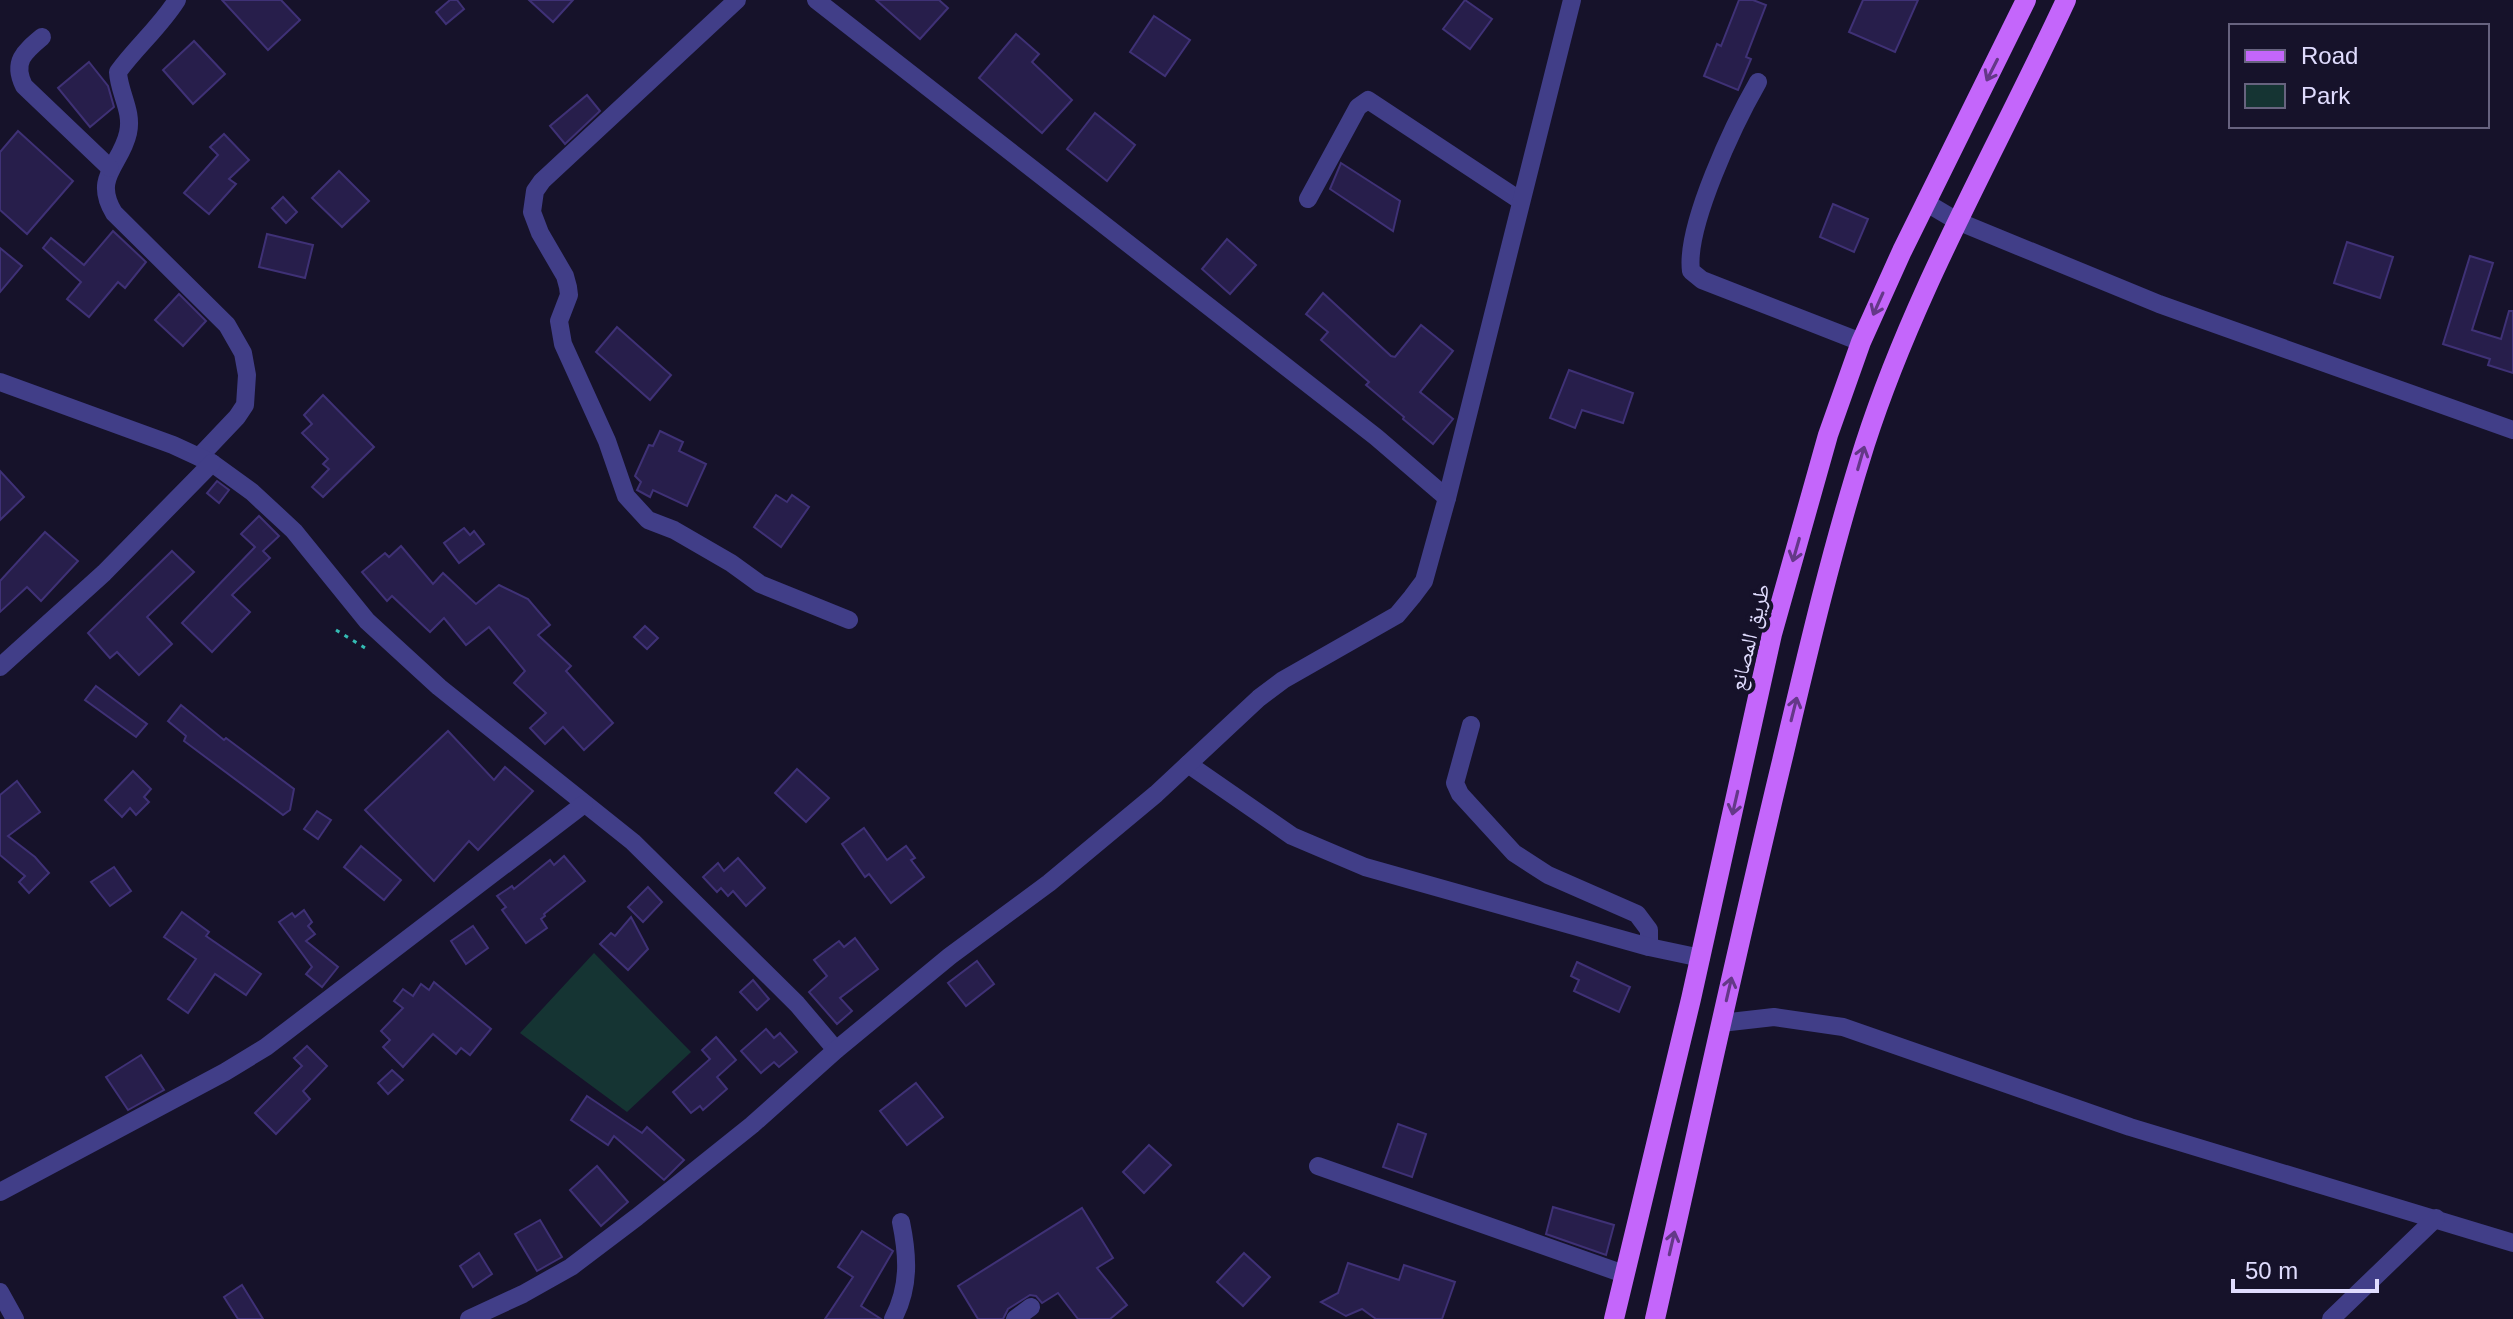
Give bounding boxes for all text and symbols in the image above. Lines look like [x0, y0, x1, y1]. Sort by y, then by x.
legend [2229, 24, 2489, 128]
text: Road [2301, 42, 2358, 69]
one-way arrow [1984, 58, 2000, 82]
text: Park [2301, 82, 2351, 109]
one-way arrow [1870, 291, 1885, 316]
one-way arrow [1855, 445, 1870, 471]
one-way arrow [1788, 537, 1803, 563]
street label: طريق المصانع [1724, 581, 1776, 693]
one-way arrow [1788, 696, 1803, 722]
one-way arrow [1727, 789, 1742, 815]
one-way arrow [1722, 977, 1737, 1002]
one-way arrow [1665, 1231, 1680, 1256]
scale bar [2233, 1243, 2377, 1293]
text: 50 m [2245, 1257, 2298, 1284]

